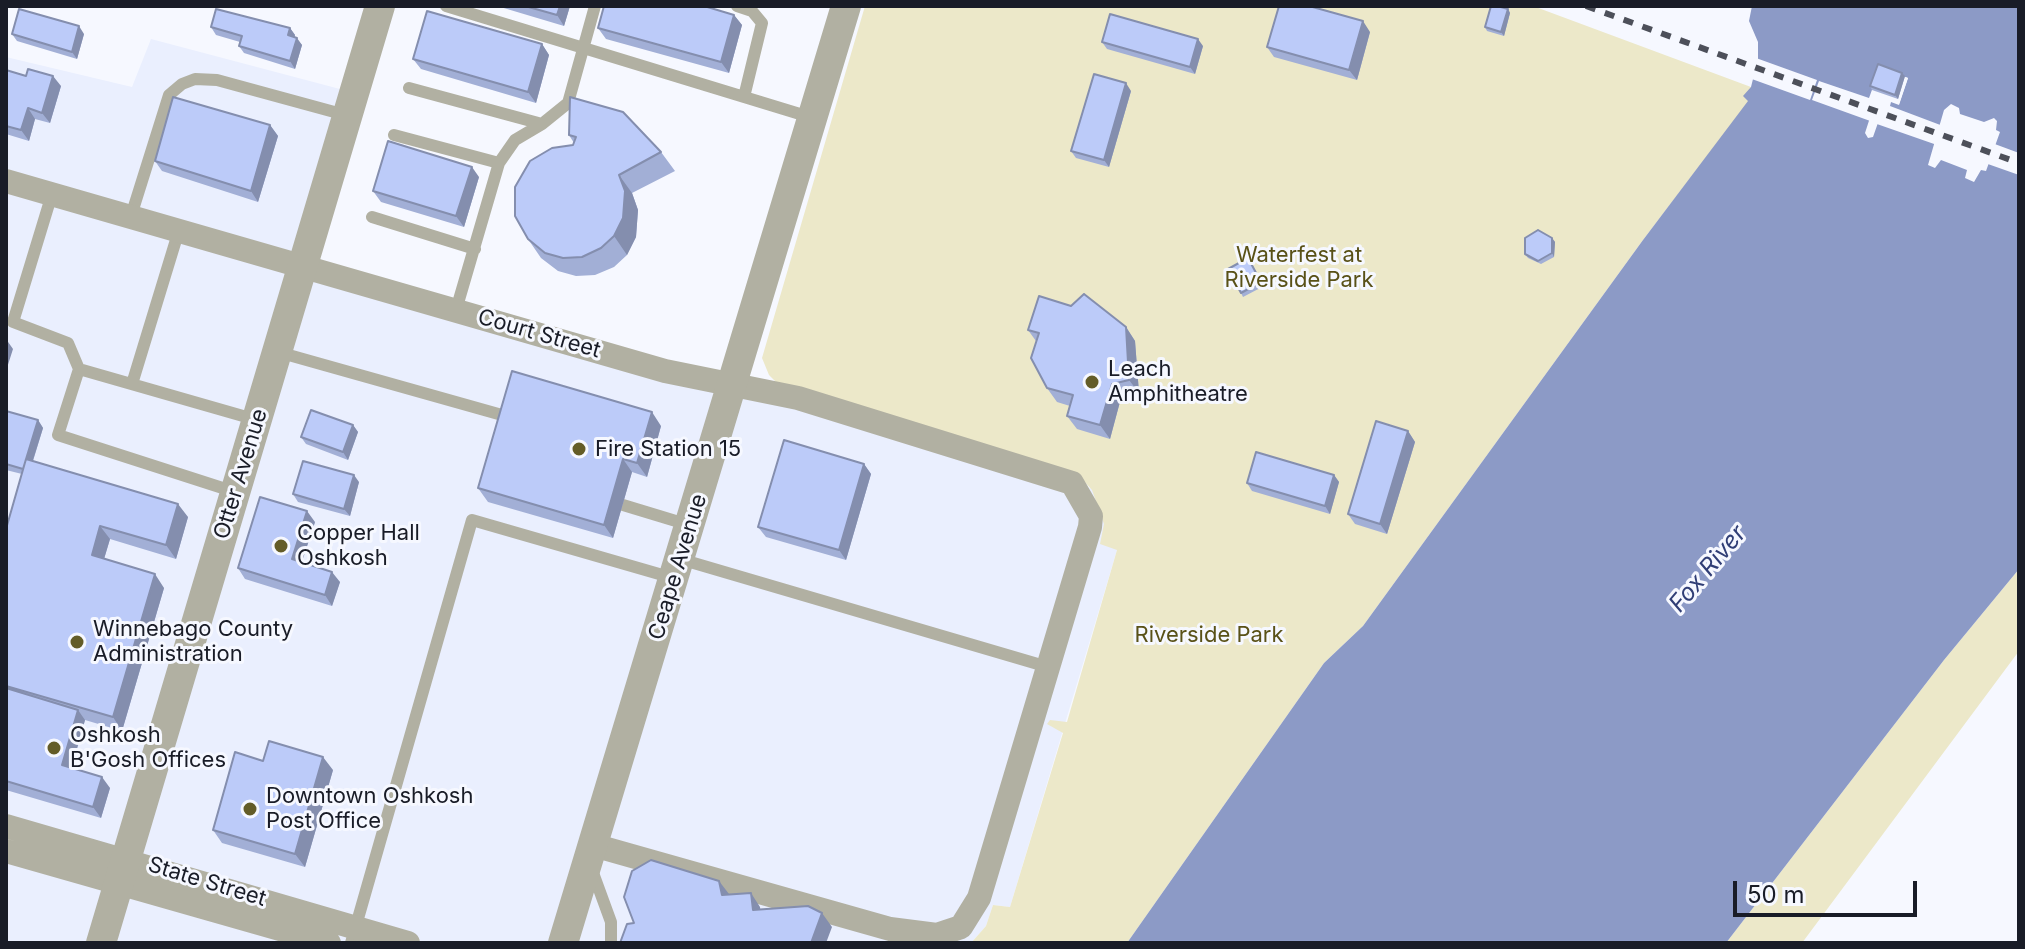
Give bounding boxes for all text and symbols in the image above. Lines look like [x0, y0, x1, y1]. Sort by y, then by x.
park label: Waterfest at Riverside Park [1224, 242, 1374, 294]
street label: Court Street [475, 304, 603, 364]
place label: Leach Amphitheatre [1108, 356, 1248, 408]
marker: Leach Amphitheatre [1083, 373, 1101, 391]
street label: Otter Avenue [209, 406, 273, 542]
place label: Fire Station 15 [595, 436, 741, 462]
marker: Fire Station 15 [570, 440, 588, 458]
street label: Ceape Avenue [643, 491, 713, 643]
place label: Copper Hall Oshkosh [297, 520, 420, 572]
water label: Fox River [1664, 520, 1752, 618]
marker: Copper Hall Oshkosh [272, 537, 290, 555]
place label: Winnebago County Administration [93, 616, 293, 668]
park label: Riverside Park [1134, 622, 1284, 648]
marker: Winnebago County Administration [68, 633, 86, 651]
place label: Oshkosh B'Gosh Offices [70, 722, 226, 774]
marker: Oshkosh B'Gosh Offices [45, 739, 63, 757]
place label: Downtown Oshkosh Post Office [266, 783, 473, 834]
marker: Downtown Oshkosh Post Office [241, 800, 259, 818]
street label: State Street [145, 852, 269, 912]
scale bar [1737, 865, 1921, 915]
text: 50 m [1747, 880, 1805, 909]

